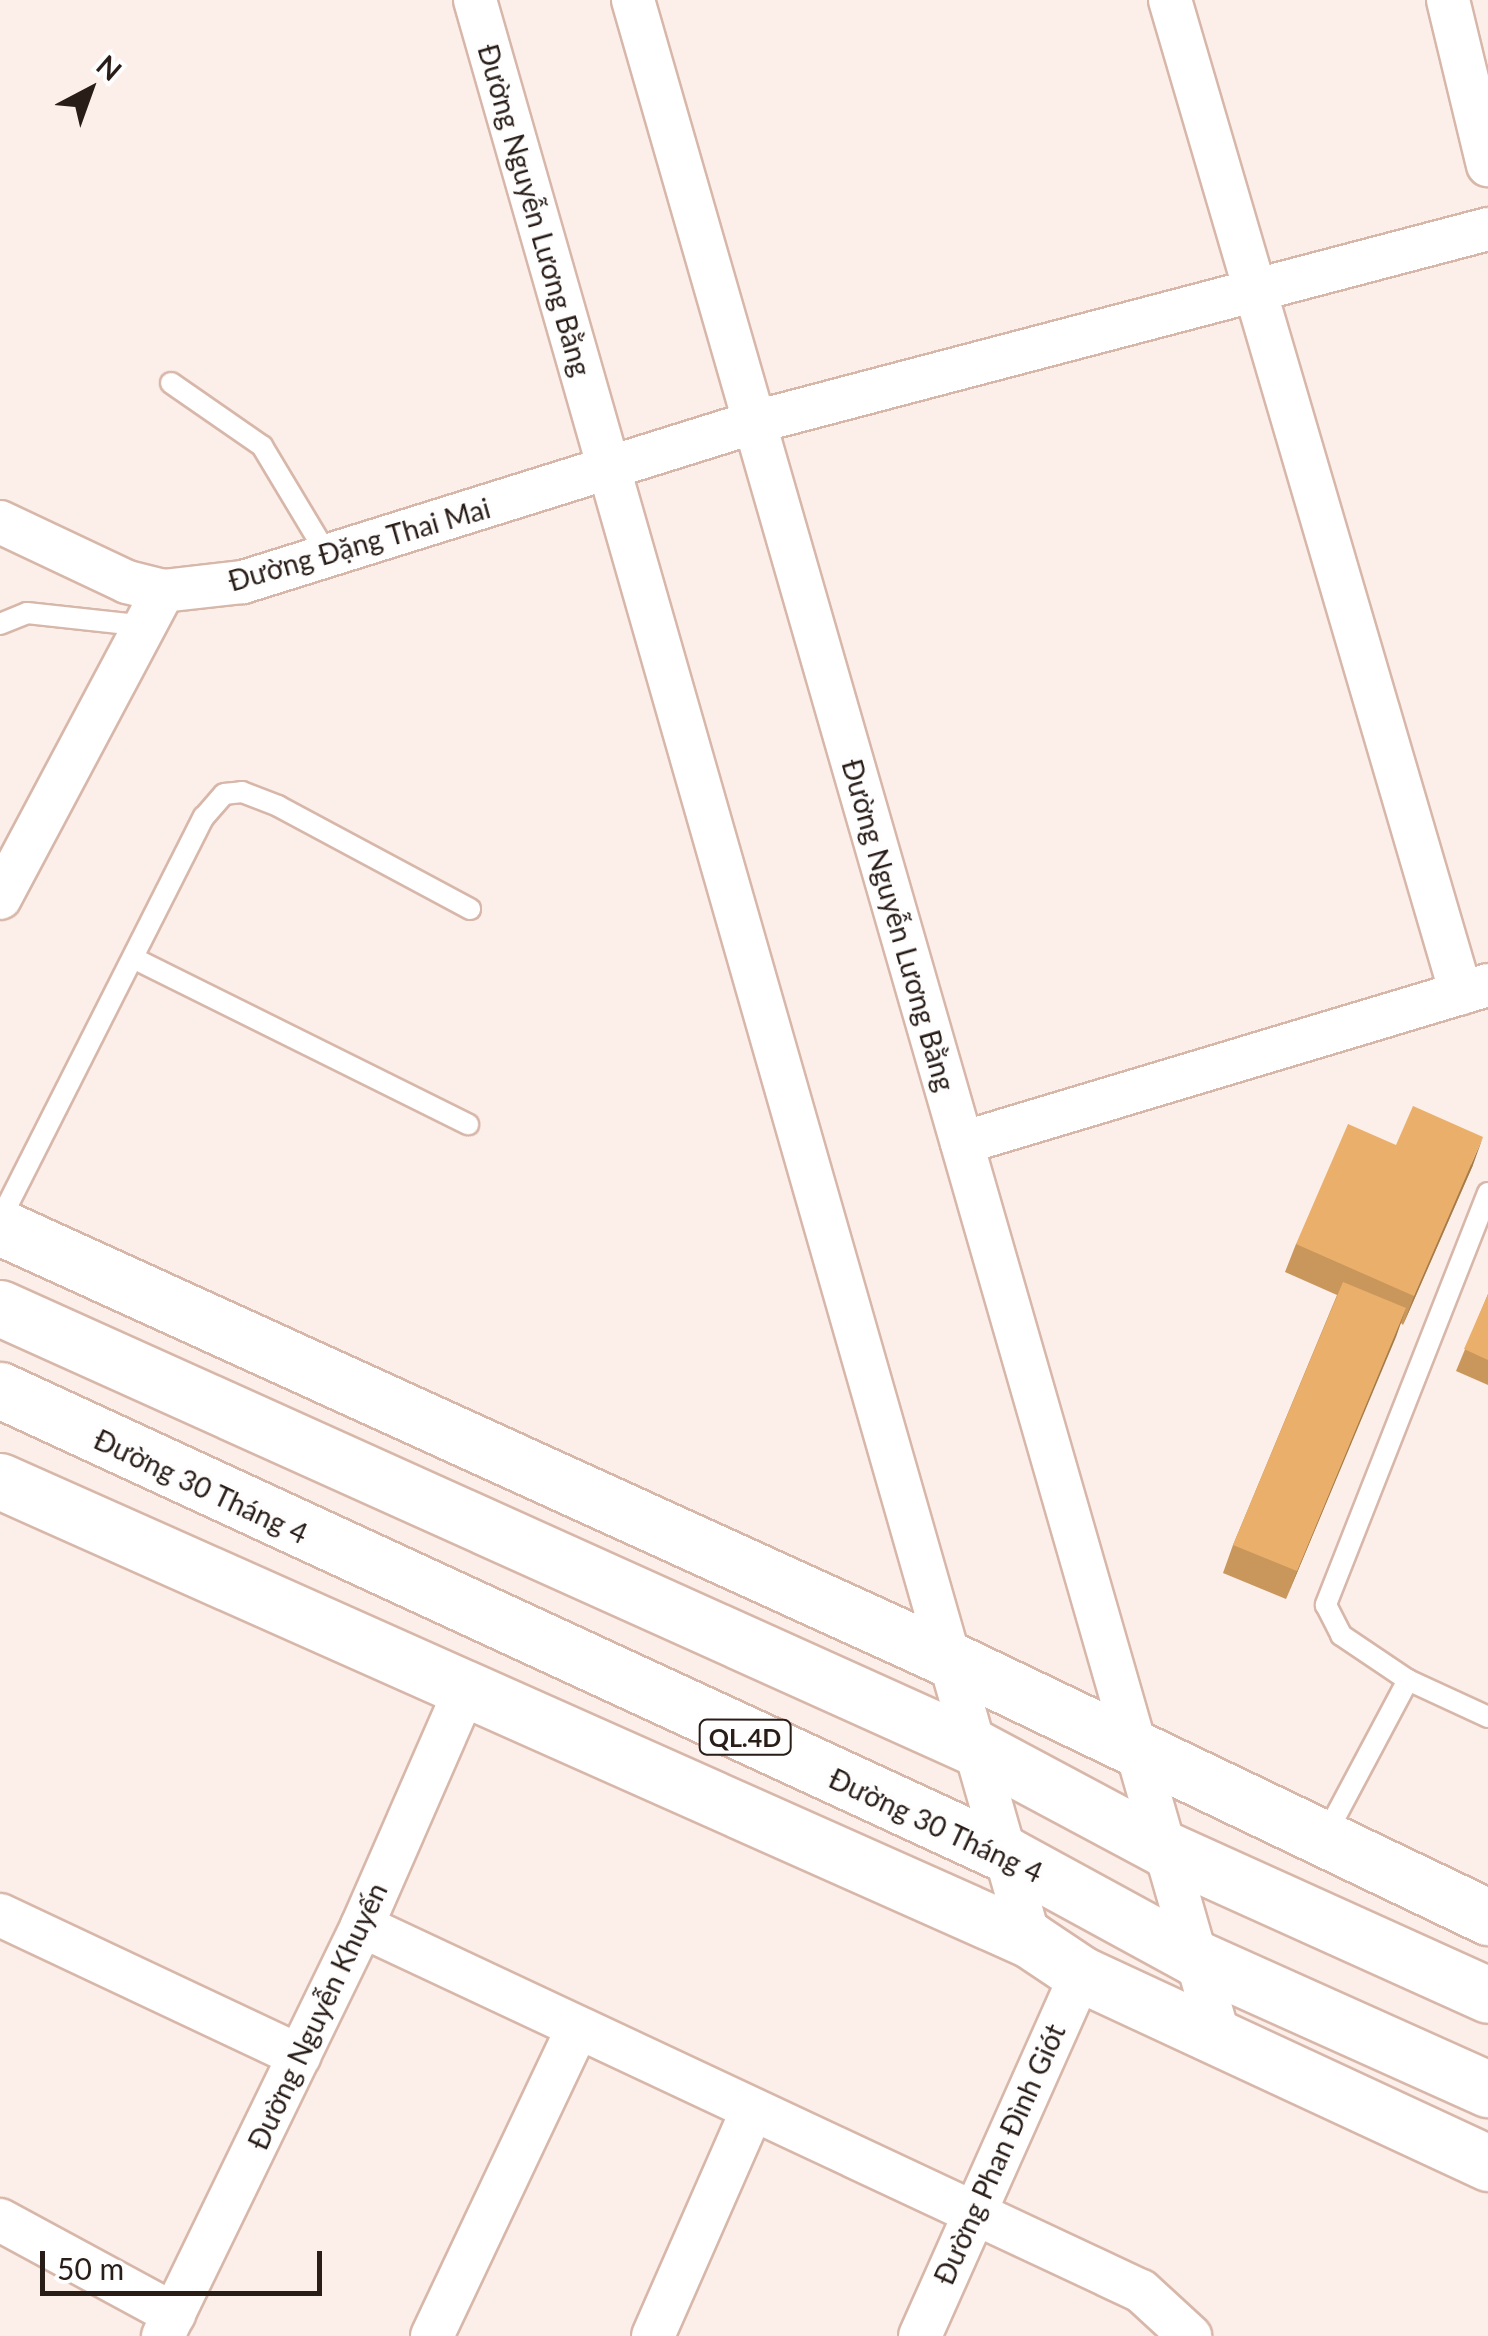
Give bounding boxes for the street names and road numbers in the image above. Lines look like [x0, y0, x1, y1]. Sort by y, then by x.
street label: Đường Nguyễn Lương Bằng [471, 40, 599, 380]
street label: Đường Đặng Thai Mai [224, 490, 494, 598]
street label: Đường Nguyễn Lương Bằng [835, 755, 963, 1095]
street label: Đường 30 Tháng 4 [89, 1422, 313, 1550]
road number: QL.4D [698, 1717, 792, 1757]
street label: Đường 30 Tháng 4 [824, 1761, 1048, 1889]
street label: Đường Nguyễn Khuyến [240, 1877, 394, 2155]
street label: Đường Phan Đình Giót [926, 2019, 1072, 2289]

